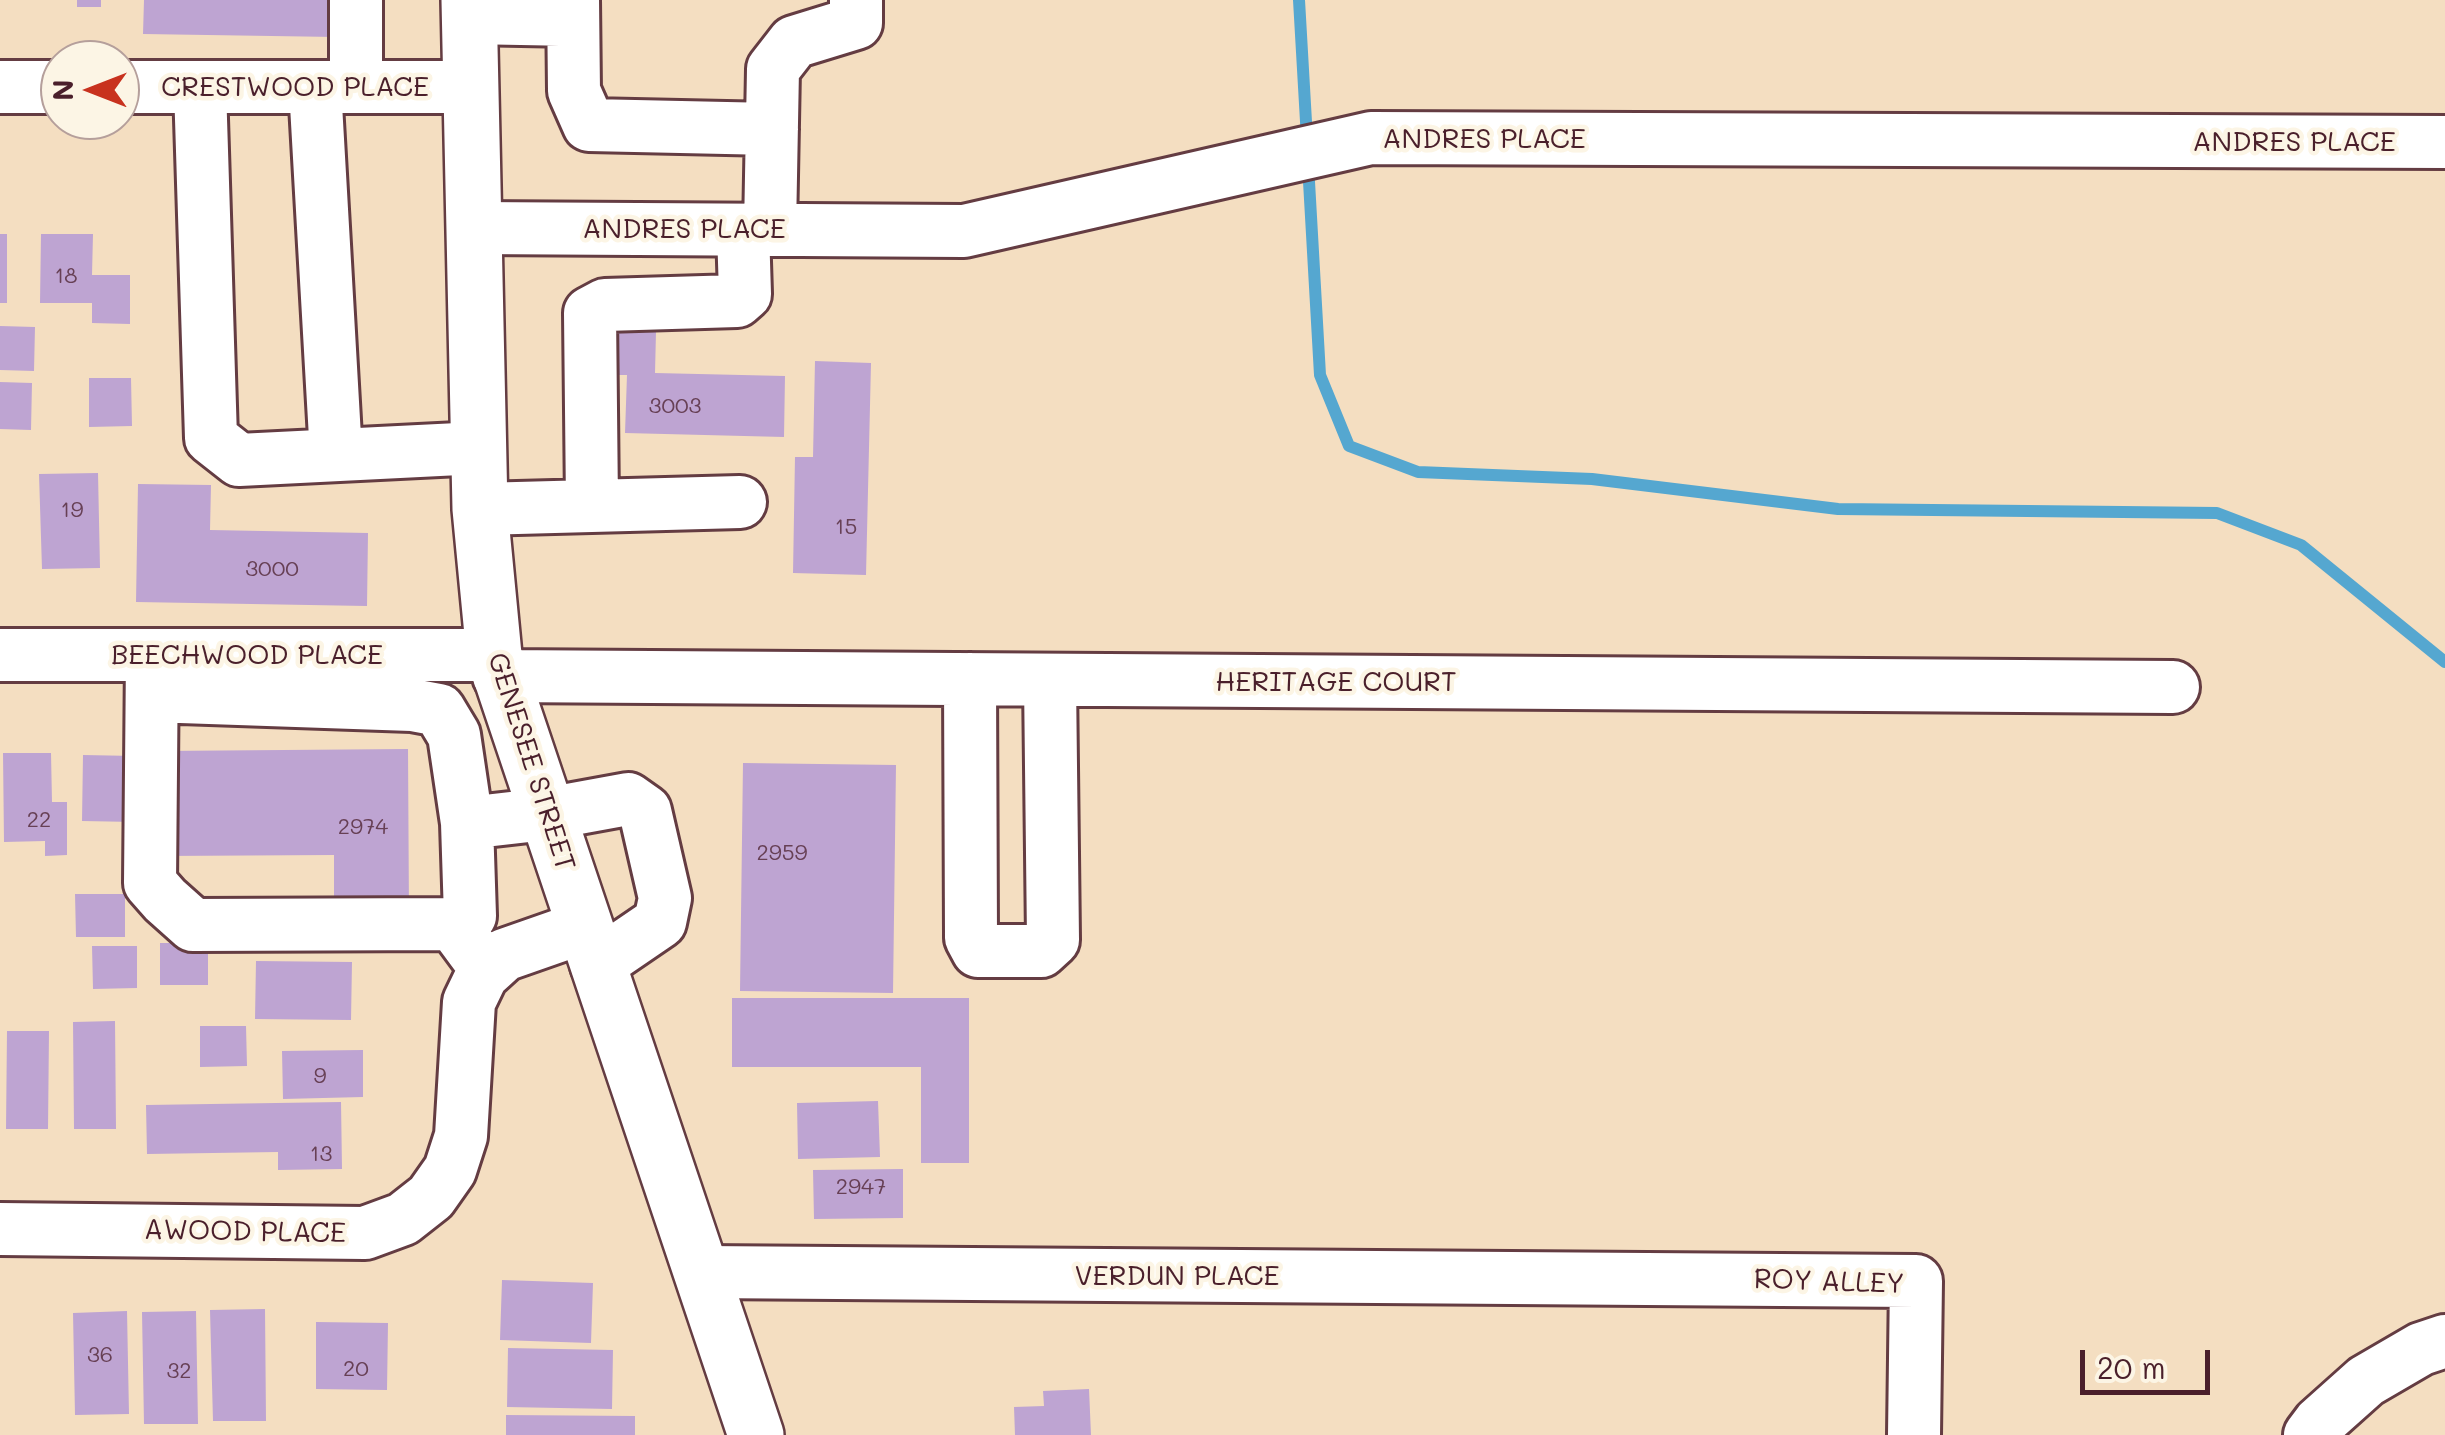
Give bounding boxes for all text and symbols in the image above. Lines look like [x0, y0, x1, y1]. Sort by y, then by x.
north arrow [40, 40, 140, 140]
street label: CRESTWOOD PLACE [161, 70, 429, 104]
text: N [44, 79, 80, 101]
street label: ANDRES PLACE [1382, 122, 1586, 156]
street label: ANDRES PLACE [2192, 125, 2396, 159]
street label: ANDRES PLACE [582, 212, 786, 246]
house number: 18 [54, 263, 78, 289]
house number: 3003 [649, 393, 701, 419]
house number: 19 [61, 497, 83, 523]
house number: 15 [835, 514, 857, 540]
house number: 3000 [245, 556, 299, 582]
street label: BEECHWOOD PLACE [111, 638, 383, 672]
street label: GENESEE STREET [480, 649, 582, 875]
street label: HERITAGE COURT [1215, 665, 1457, 699]
house number: 22 [27, 807, 51, 833]
house number: 2974 [338, 814, 388, 840]
house number: 2959 [756, 840, 808, 866]
house number: 9 [313, 1063, 327, 1089]
house number: 13 [310, 1141, 332, 1167]
house number: 2947 [836, 1174, 886, 1200]
street label: AWOOD PLACE [144, 1213, 346, 1251]
street label: VERDUN PLACE [1074, 1259, 1280, 1293]
street label: ROY ALLEY [1753, 1263, 1905, 1301]
scale bar [2085, 1330, 2215, 1392]
house number: 36 [87, 1342, 113, 1368]
text: 20 m [2097, 1347, 2166, 1387]
house number: 20 [343, 1356, 369, 1382]
house number: 32 [166, 1358, 192, 1384]

